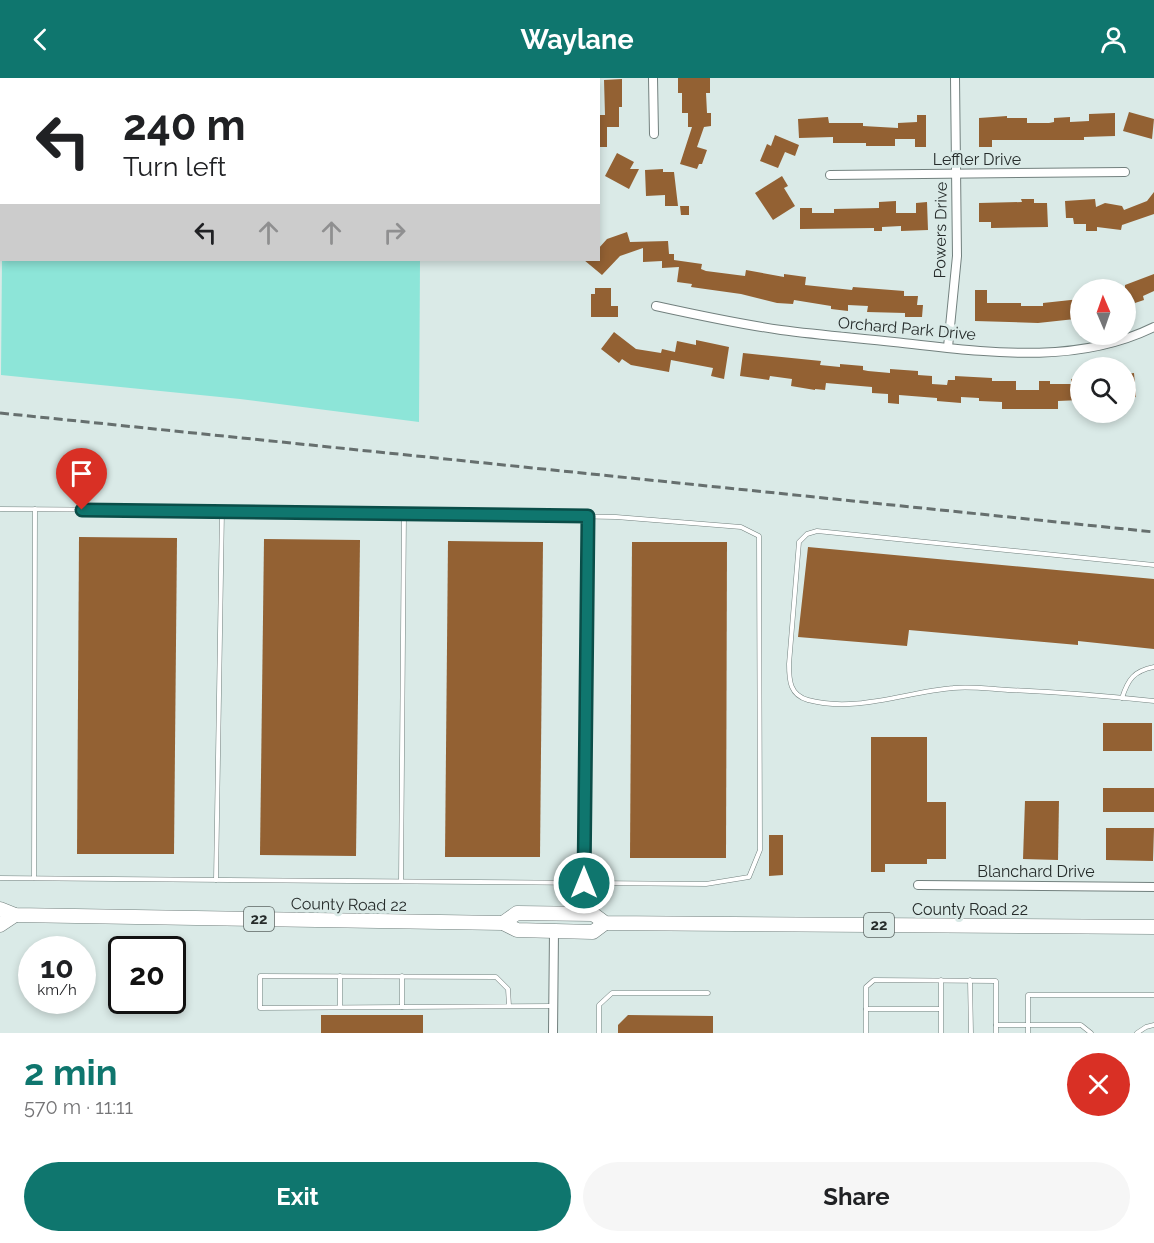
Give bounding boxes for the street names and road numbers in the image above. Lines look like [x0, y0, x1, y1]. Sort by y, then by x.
street label: Leffler Drive [933, 150, 1021, 169]
street label: Powers Drive [930, 181, 951, 279]
street label: Orchard Park Drive [837, 313, 977, 344]
street label: Blanchard Drive [977, 862, 1095, 881]
street label: County Road 22 [291, 894, 407, 915]
street label: County Road 22 [912, 900, 1028, 919]
road number: 22 [244, 907, 274, 931]
road number: 22 [864, 913, 894, 937]

